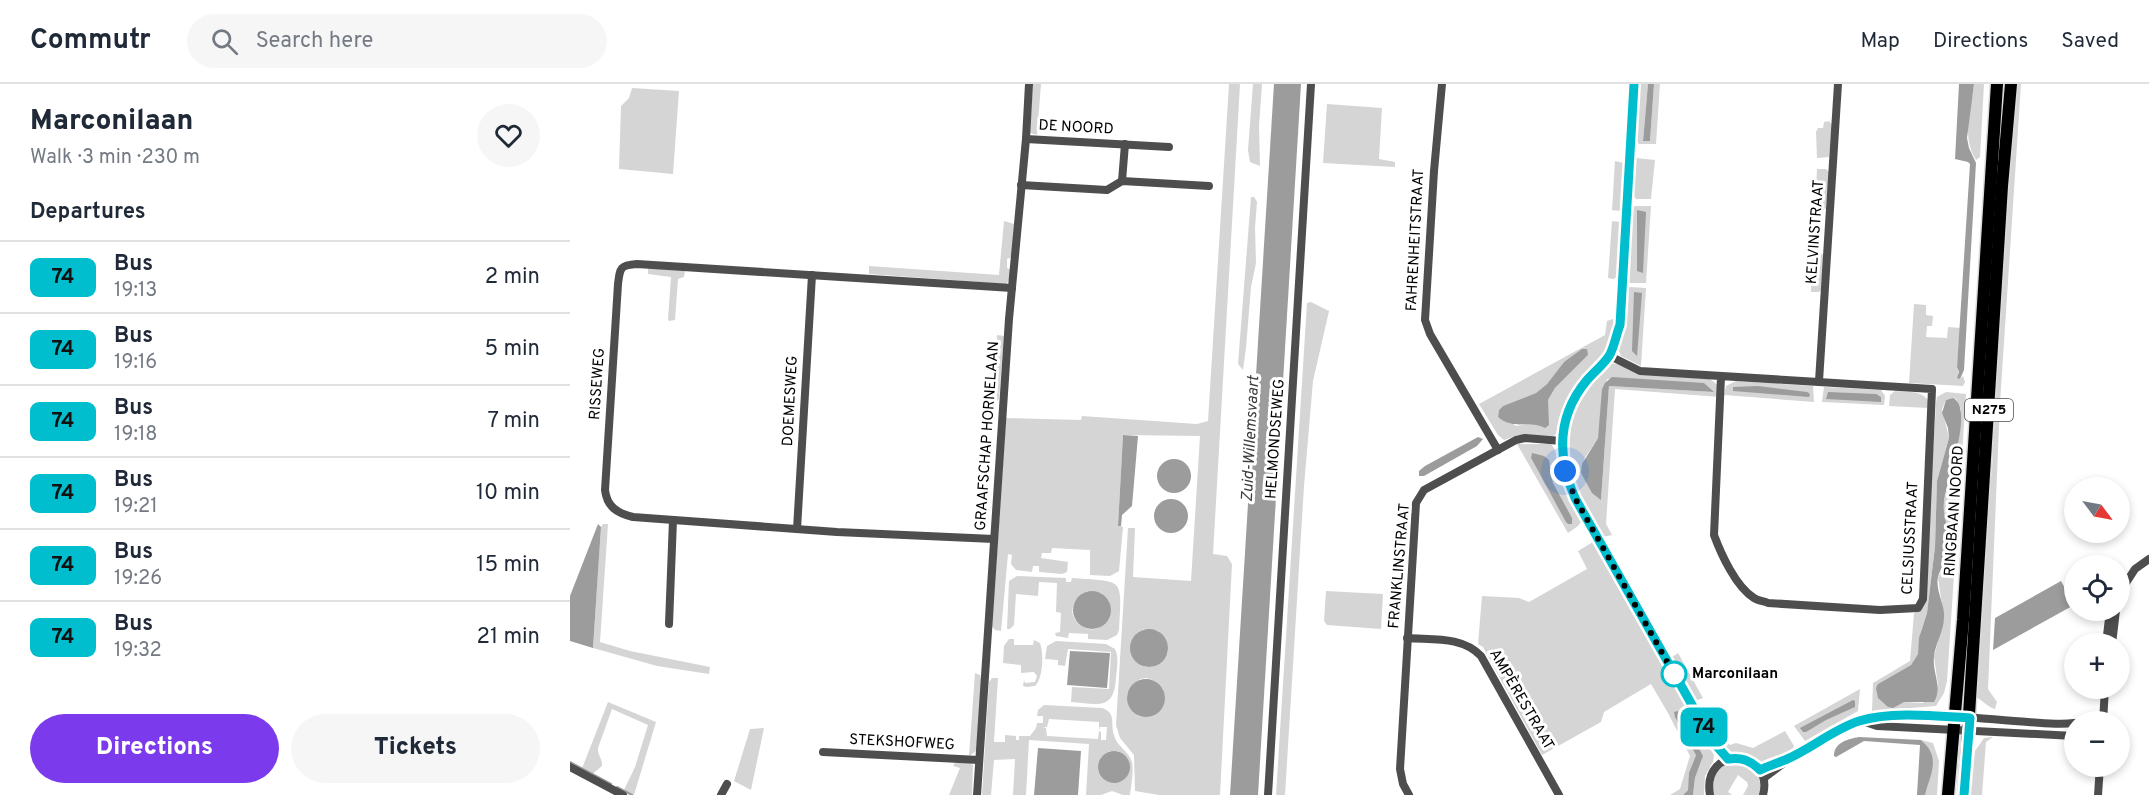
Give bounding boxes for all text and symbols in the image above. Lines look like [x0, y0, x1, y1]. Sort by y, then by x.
search box [187, 14, 607, 68]
text: Commutr [30, 23, 151, 59]
icon: search [208, 25, 241, 58]
text: Search here [256, 28, 373, 55]
text: Map [1860, 28, 1900, 55]
text: Directions [1933, 28, 2028, 55]
text: Saved [2061, 28, 2119, 55]
text: Marconilaan [30, 104, 193, 140]
button: heart [477, 104, 540, 167]
street label: DE NOORD [1038, 117, 1114, 139]
text: Walk · 3 min · 230 m [30, 145, 200, 171]
street label: FAHRENHEITSTRAAT [1403, 168, 1429, 312]
street label: KELVINSTRAAT [1803, 179, 1829, 285]
text: Departures [30, 199, 146, 226]
text: Bus [114, 251, 153, 278]
text: 74 [51, 264, 75, 291]
text: 2 min [485, 264, 540, 291]
text: 19:13 [114, 278, 157, 304]
text: Bus [114, 323, 153, 350]
text: 74 [51, 336, 75, 363]
text: 5 min [485, 336, 540, 363]
street label: GRAAFSCHAP HORNELAAN [972, 341, 1004, 531]
street label: RISSEWEG [586, 347, 610, 421]
text: 19:16 [114, 350, 157, 376]
street label: DOEMESWEG [779, 355, 803, 447]
water label: Zuid-Willemsvaart [1238, 374, 1264, 503]
street label: HELMONDSEWEG [1262, 378, 1290, 500]
text: Bus [114, 395, 153, 422]
road number: N275 [1965, 399, 2013, 421]
text: 74 [51, 408, 75, 435]
text: 7 min [488, 408, 540, 435]
text: 19:18 [114, 422, 158, 448]
street label: RINGBAAN NOORD [1941, 445, 1969, 577]
your location [1550, 456, 1580, 486]
text: Bus [114, 467, 153, 494]
north arrow [2064, 477, 2130, 543]
map controls [2064, 477, 2130, 777]
text: 74 [51, 480, 75, 507]
text: 10 min [476, 480, 540, 507]
street label: CELSIUSSTRAAT [1899, 481, 1923, 595]
text: 19:21 [114, 494, 158, 520]
street label: FRANKLINSTRAAT [1385, 502, 1415, 630]
text: Bus [114, 539, 153, 566]
text: 74 [51, 552, 75, 579]
text: 15 min [476, 552, 540, 579]
button: locate [2064, 555, 2130, 621]
text: 19:26 [114, 566, 162, 592]
text: Bus [114, 611, 153, 638]
text: 74 [51, 624, 75, 651]
text: 21 min [477, 624, 540, 651]
button: + [2064, 633, 2130, 699]
text: 19:32 [114, 638, 162, 664]
street label: AMPÈRESTRAAT [1484, 646, 1558, 754]
marker: Marconilaan [1661, 661, 1687, 687]
place label: Marconilaan [1692, 665, 1778, 684]
line badge: 74 [1677, 708, 1731, 746]
button: − [2064, 711, 2130, 777]
button: Directions [30, 714, 279, 783]
button: Tickets [291, 714, 540, 783]
text: 74 [1692, 714, 1716, 741]
street label: STEKSHOFWEG [849, 731, 955, 755]

